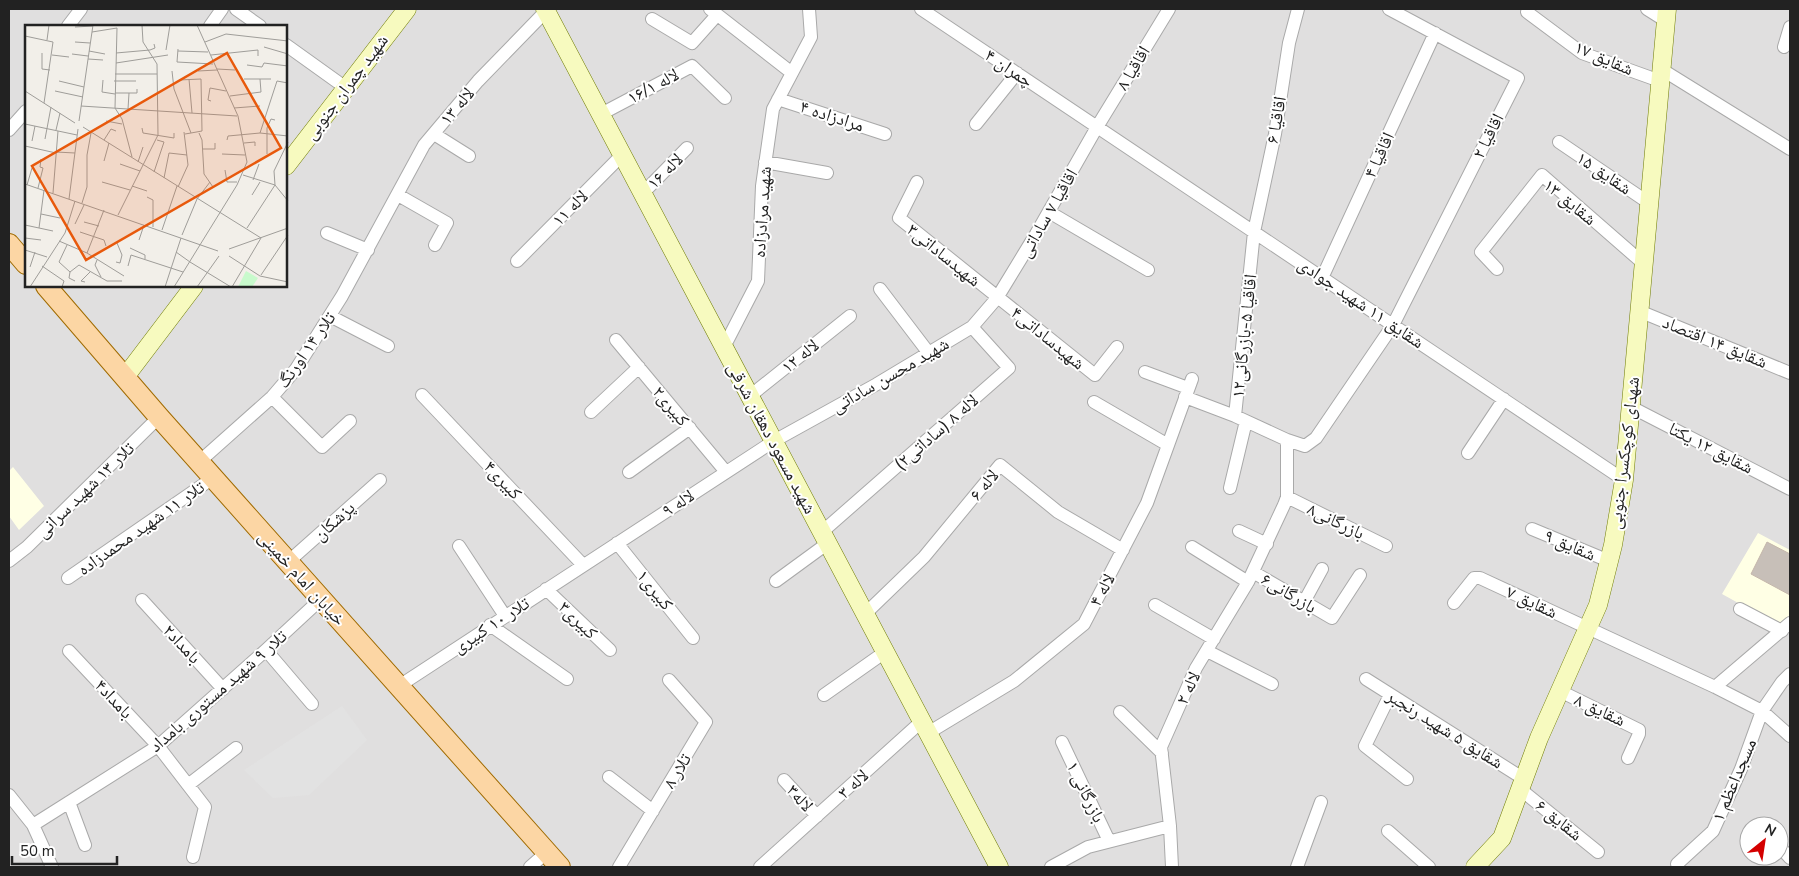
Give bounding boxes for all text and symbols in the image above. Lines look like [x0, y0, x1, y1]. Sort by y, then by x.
inset map [25, 25, 288, 288]
street label: شهید چمران جنوبی [298, 29, 394, 145]
street label: شقایق ۱۷ [1571, 35, 1637, 81]
street label: اقاقیا ۸ [1110, 41, 1156, 95]
street label: چمران ۴ [980, 43, 1038, 93]
street label: لاله ۱۶/۱ [623, 62, 683, 110]
street label: لاله ۱۳ [434, 82, 480, 130]
street label: مرادزاده ۴ [797, 94, 867, 138]
street label: اقاقیا ۶ [1260, 94, 1292, 146]
street label: اقاقیا ۲ [1466, 109, 1510, 163]
street label: اقاقیا ۴ [1358, 128, 1400, 182]
street label: شقایق ۱۵ [1572, 146, 1636, 200]
street label: لاله ۱۶ [642, 148, 688, 194]
street label: اقاقیا ۷ ساداتی [1013, 164, 1083, 262]
street label: شهید مرادزاده [747, 165, 777, 259]
street label: شقایق ۱۳ [1538, 173, 1602, 231]
street label: لاله ۱۱ [547, 185, 593, 231]
street label: شهیدساداتی۳ [902, 218, 986, 292]
street label: شقایق ۱۱ شهید جوادی [1293, 252, 1429, 354]
street label: اقاقیا ۵-بازرگانی۱۲ [1226, 273, 1262, 399]
street label: شهیدساداتی۴ [1006, 301, 1090, 375]
street label: تلار ۱۴ اورنگ [271, 307, 341, 393]
street label: شقایق ۱۴ اقتصاد [1659, 310, 1771, 374]
street label: شهید محسن ساداتی [827, 332, 953, 418]
street label: لاله ۱۲ [776, 333, 824, 379]
street label: شهید مسعود دهقان شرقی [722, 358, 822, 518]
street label: شهدای کوچکسرا جنوبی [1603, 375, 1645, 531]
street label: کبیری۲ [647, 381, 695, 432]
street label: لاله ۸ (ساداتی۲) [889, 389, 983, 475]
street label: شقایق ۱۲ یکتا [1665, 416, 1757, 480]
street label: تلار ۱۳ شهید سرانی [30, 437, 140, 543]
street label: کبیری۴ [479, 455, 528, 505]
street label: لاله ۶ [964, 464, 1004, 506]
street label: تلار ۱۱ شهید محمدزاده [73, 475, 209, 581]
street label: لاله ۹ [657, 484, 699, 522]
street label: پزشکان [308, 496, 360, 546]
street label: بازرگانی۸ [1303, 497, 1369, 545]
street label: شقایق ۹ [1541, 523, 1599, 567]
street label: خیابان امام خمینی [253, 525, 351, 631]
street label: کبیری۱ [631, 565, 679, 616]
street label: بازرگانی۶ [1257, 567, 1321, 619]
street label: لاله ۴ [1083, 569, 1121, 611]
street label: شقایق ۷ [1503, 580, 1561, 624]
street label: تلار ۱۰ کبیری [448, 591, 534, 659]
street label: کبیری۳ [553, 595, 603, 645]
street label: بامداد۲ [158, 619, 207, 669]
street label: تلار ۹ شهید مستوری بامداد [144, 624, 292, 758]
street label: لاله ۲ [1170, 668, 1206, 708]
street label: بامداد۴ [90, 674, 139, 724]
street label: شقایق ۵ شهید رنجبر [1381, 683, 1508, 774]
street label: شقایق ۸ [1571, 688, 1629, 732]
street label: مسجداعظم ۱ [1706, 735, 1762, 825]
street label: تلار ۸ [657, 749, 697, 793]
street label: بازرگانی ۱ [1061, 757, 1111, 827]
street label: لاله ۳ [832, 764, 874, 804]
street label: لاله۳ [781, 779, 819, 817]
street label: شقایق ۶ [1531, 794, 1587, 846]
north arrow [1739, 816, 1789, 866]
text: N [1761, 819, 1780, 841]
scale bar [12, 834, 118, 866]
text: 50 m [20, 841, 55, 861]

